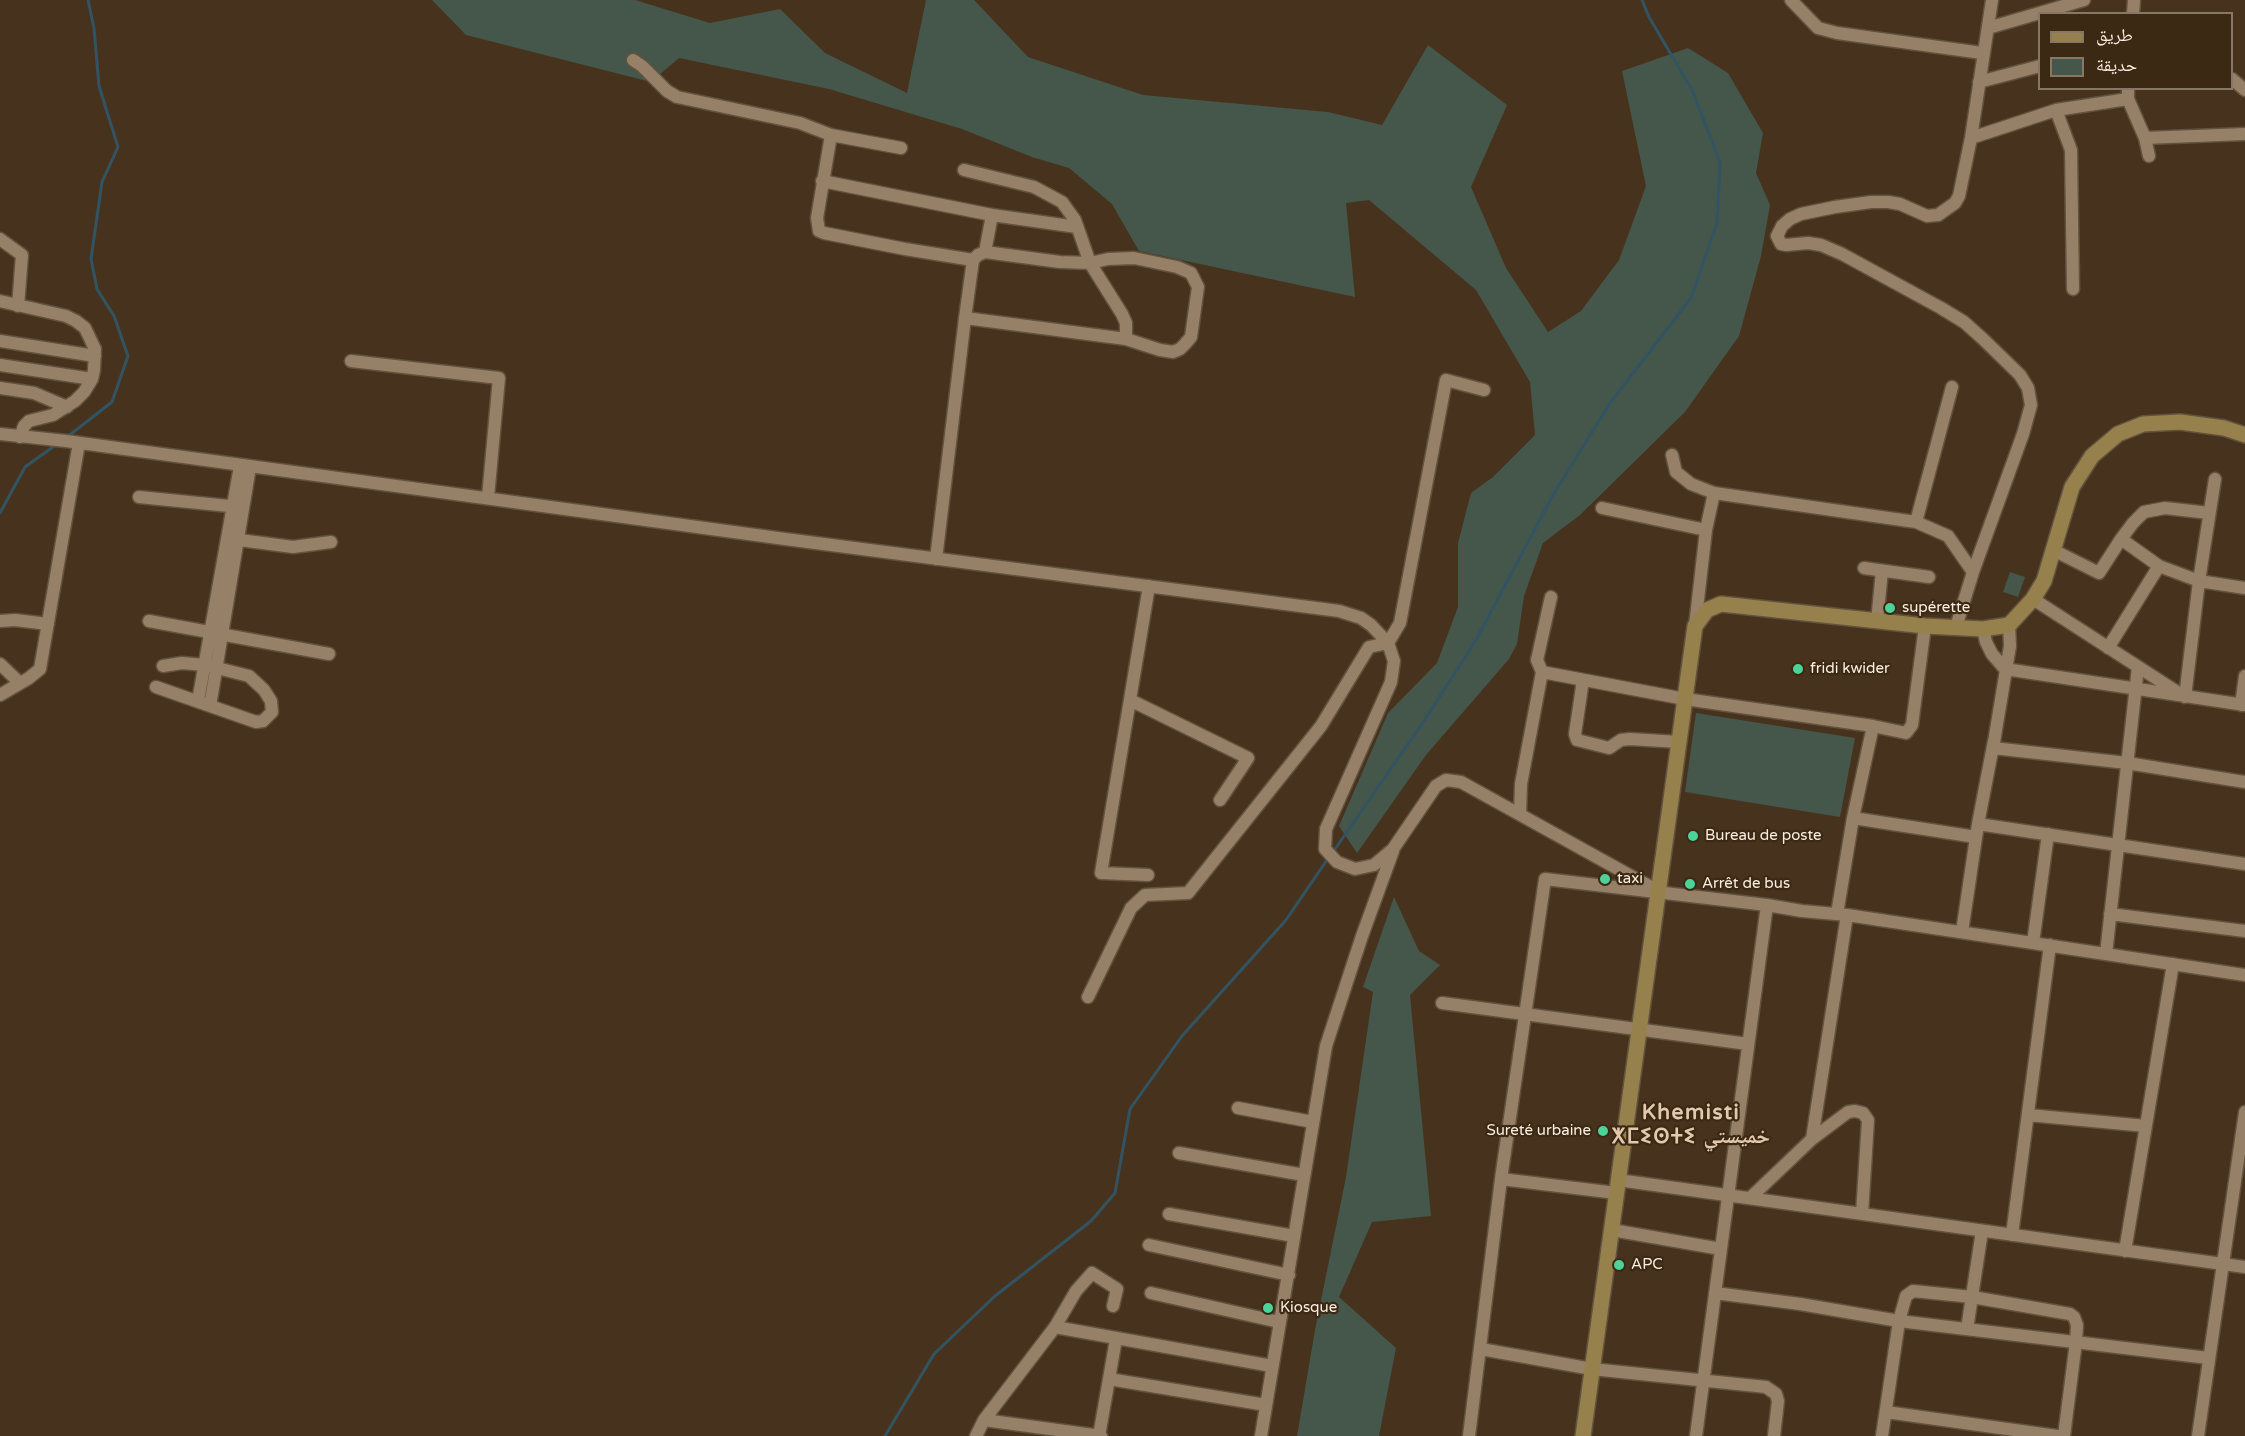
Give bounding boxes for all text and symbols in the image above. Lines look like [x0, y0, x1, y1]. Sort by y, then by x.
legend [2038, 12, 2233, 90]
text: طريق [2096, 24, 2133, 46]
text: حديقة [2096, 54, 2137, 76]
place label: supérette [1902, 599, 1970, 617]
marker: supérette [1883, 601, 1897, 615]
place label: fridi kwider [1810, 660, 1890, 678]
marker: fridi kwider [1791, 662, 1805, 676]
place label: Bureau de poste [1705, 827, 1822, 845]
marker: Bureau de poste [1686, 829, 1700, 843]
place label: taxi [1617, 870, 1643, 888]
marker: taxi [1598, 872, 1612, 886]
place label: Arrêt de bus [1702, 875, 1790, 893]
marker: Arrêt de bus [1683, 877, 1697, 891]
district label: Khemisti ⵅⵎⵉⵙⵜⵉ خميستي [1617, 1100, 1765, 1150]
place label: Sureté urbaine [1487, 1122, 1591, 1140]
marker: Sureté urbaine [1596, 1124, 1610, 1138]
place label: APC [1631, 1256, 1663, 1274]
marker: APC [1612, 1258, 1626, 1272]
place label: Kiosque [1280, 1299, 1337, 1317]
marker: Kiosque [1261, 1301, 1275, 1315]

